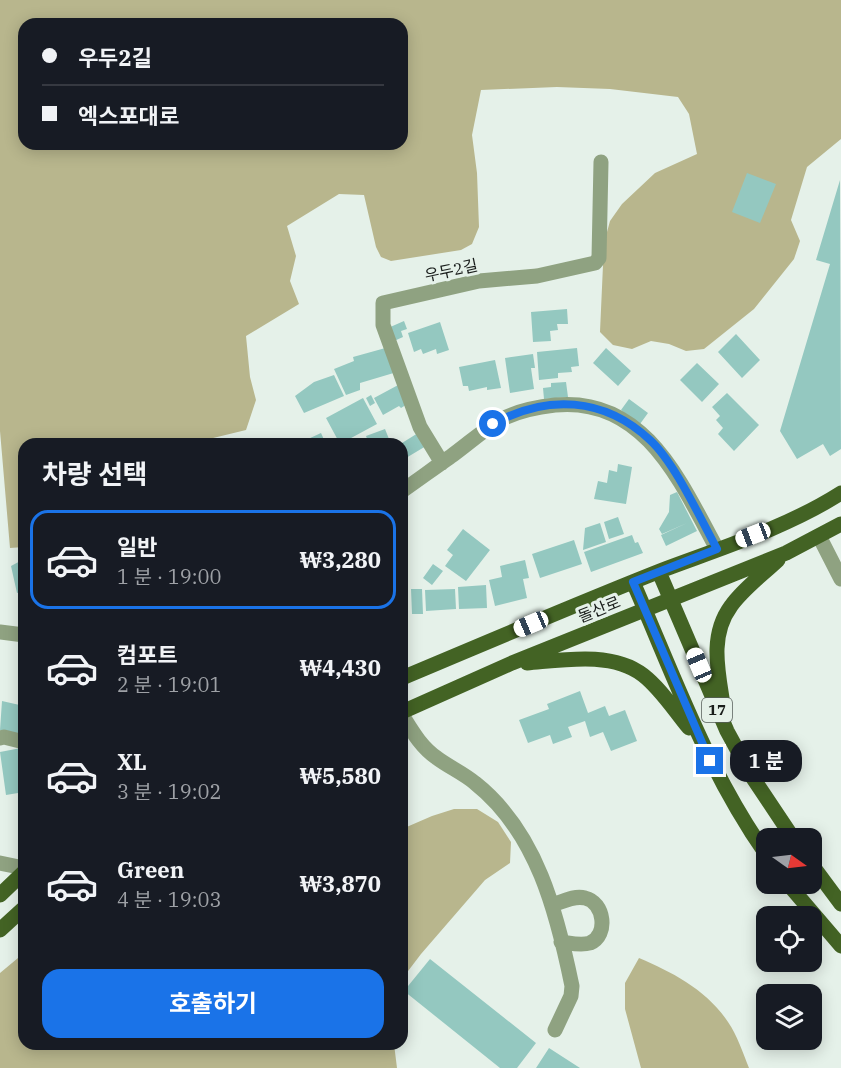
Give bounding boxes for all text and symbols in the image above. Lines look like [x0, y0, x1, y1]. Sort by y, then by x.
text: 우두2길 [78, 43, 152, 72]
text: 엑스포대로 [78, 101, 179, 130]
street label: 우두2길 [423, 255, 479, 285]
route start [479, 410, 506, 437]
text: 차량 선택 [42, 456, 148, 491]
car [733, 520, 773, 550]
text: 일반 [117, 532, 157, 561]
icon: car [45, 533, 99, 587]
text: ₩3,280 [299, 545, 381, 574]
text: 1 분 · 19:00 [117, 563, 222, 590]
street label: 돌산로 [575, 591, 623, 627]
car [511, 609, 551, 639]
text: 컴포트 [117, 640, 178, 669]
icon: car [45, 641, 99, 695]
car [684, 645, 714, 685]
text: ₩4,430 [299, 653, 381, 682]
text: 2 분 · 19:01 [117, 671, 222, 698]
road number: 17 [702, 698, 732, 722]
callout: 1 분 [731, 740, 803, 782]
text: XL [117, 747, 147, 776]
route end [696, 747, 723, 774]
text: 1 분 [748, 747, 784, 774]
icon: car [45, 749, 99, 803]
text: ₩5,580 [299, 761, 381, 790]
text: 3 분 · 19:02 [117, 778, 222, 805]
north arrow [756, 828, 822, 894]
map controls [756, 828, 822, 1050]
text: Green [117, 855, 184, 884]
icon: car [45, 857, 99, 911]
text: ₩3,870 [299, 869, 381, 898]
text: 4 분 · 19:03 [117, 886, 222, 913]
button: locate [756, 906, 822, 972]
button: 호출하기 [42, 969, 384, 1038]
button: layers [756, 984, 822, 1050]

